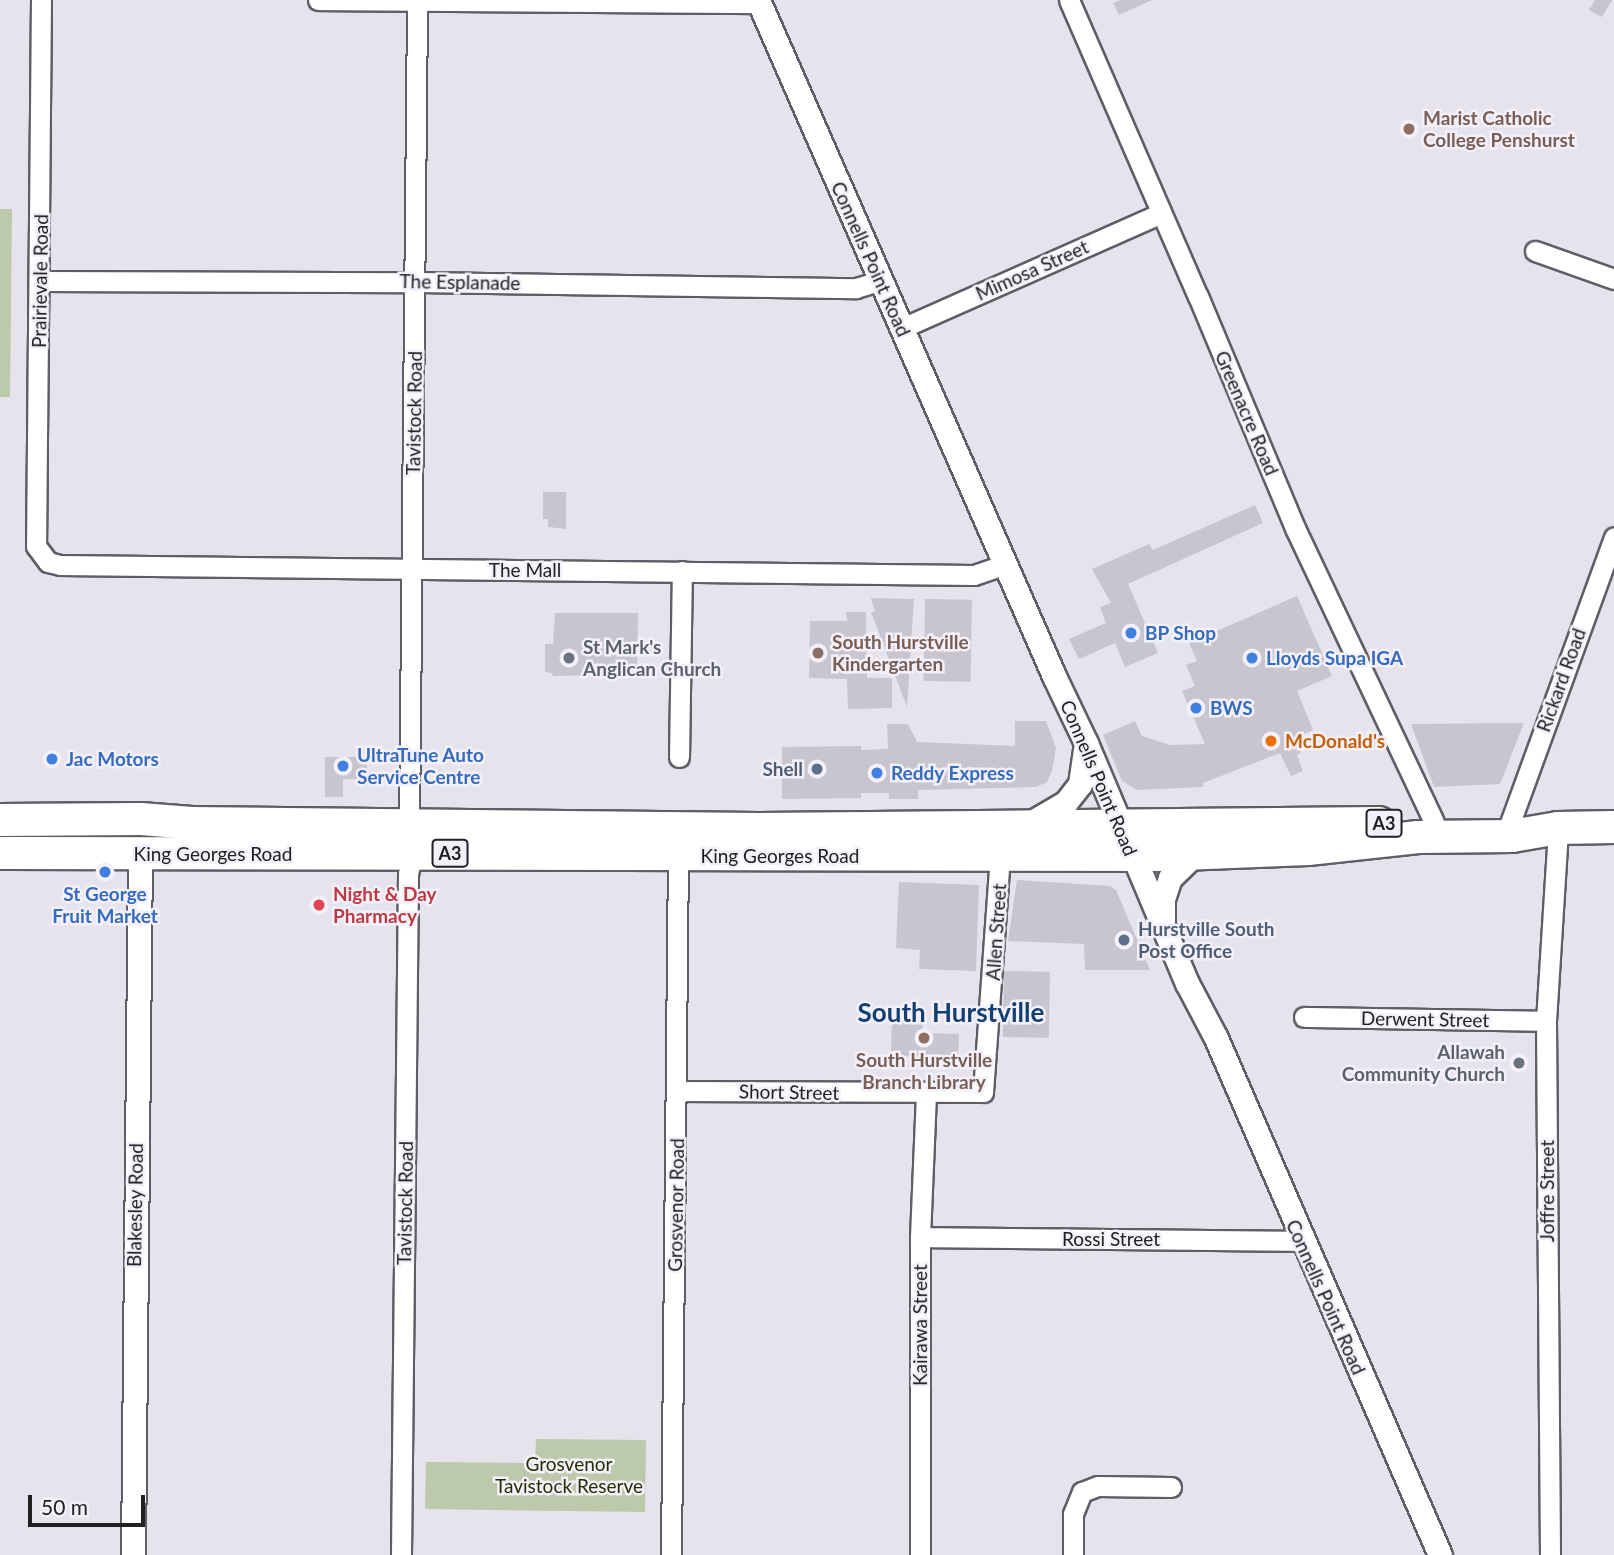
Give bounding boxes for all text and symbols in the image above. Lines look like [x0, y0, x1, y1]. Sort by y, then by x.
place label: Marist Catholic College Penshurst [1423, 107, 1575, 151]
marker: Marist Catholic College Penshurst [1401, 121, 1417, 137]
street label: Connells Point Road [827, 178, 915, 340]
street label: Prairievale Road [27, 214, 53, 348]
street label: Mimosa Street [972, 235, 1092, 305]
street label: The Esplanade [399, 270, 521, 294]
street label: Greenacre Road [1211, 347, 1283, 479]
street label: Tavistock Road [402, 351, 426, 475]
street label: The Mall [489, 559, 561, 581]
place label: BP Shop [1145, 622, 1217, 644]
marker: BP Shop [1123, 625, 1139, 641]
street label: Rickard Road [1532, 625, 1590, 735]
place label: South Hurstville Kindergarten [832, 631, 969, 675]
place label: St Mark's Anglican Church [583, 636, 721, 680]
marker: South Hurstville Kindergarten [810, 645, 826, 661]
place label: Lloyds Supa IGA [1266, 647, 1403, 669]
marker: St Mark's Anglican Church [561, 650, 577, 666]
marker: Lloyds Supa IGA [1244, 650, 1260, 666]
street label: Connells Point Road [1056, 697, 1142, 859]
place label: BWS [1210, 697, 1253, 719]
marker: BWS [1188, 700, 1204, 716]
place label: McDonald's [1285, 730, 1385, 752]
marker: McDonald's [1263, 733, 1279, 749]
place label: UltraTune Auto Service Centre [357, 744, 484, 788]
place label: Jac Motors [66, 748, 159, 770]
marker: Jac Motors [44, 751, 60, 767]
marker: UltraTune Auto Service Centre [335, 758, 351, 774]
place label: Shell [762, 758, 803, 780]
marker: Shell [809, 761, 825, 777]
place label: Reddy Express [891, 762, 1014, 784]
marker: Reddy Express [869, 765, 885, 781]
road number: A3 [1365, 808, 1403, 838]
road number: A3 [431, 838, 469, 868]
street label: King Georges Road [134, 843, 292, 865]
street label: King Georges Road [701, 845, 859, 867]
marker: St George Fruit Market [97, 864, 113, 880]
place label: St George Fruit Market [52, 883, 158, 927]
place label: Night & Day Pharmacy [333, 883, 437, 927]
street label: Allen Street [981, 883, 1011, 981]
marker: Night & Day Pharmacy [311, 897, 327, 913]
place label: Hurstville South Post Office [1138, 918, 1275, 962]
marker: Hurstville South Post Office [1116, 932, 1132, 948]
district label: South Hurstville [858, 997, 1044, 1029]
street label: Derwent Street [1361, 1006, 1489, 1032]
marker: South Hurstville Branch Library [916, 1030, 932, 1046]
place label: Allawah Community Church [1341, 1041, 1505, 1085]
place label: South Hurstville Branch Library [856, 1049, 992, 1093]
marker: Allawah Community Church [1511, 1055, 1527, 1071]
street label: Short Street [739, 1080, 839, 1104]
street label: Grosvenor Road [663, 1138, 689, 1272]
street label: Joffre Street [1536, 1140, 1558, 1242]
street label: Tavistock Road [393, 1141, 417, 1265]
street label: Blakesley Road [123, 1143, 147, 1267]
street label: Connells Point Road [1282, 1216, 1370, 1378]
street label: Rossi Street [1062, 1228, 1160, 1250]
street label: Kairawa Street [909, 1264, 931, 1386]
park label: Grosvenor Tavistock Reserve [495, 1453, 643, 1497]
scale bar [32, 1482, 149, 1526]
text: 50 m [41, 1494, 88, 1519]

